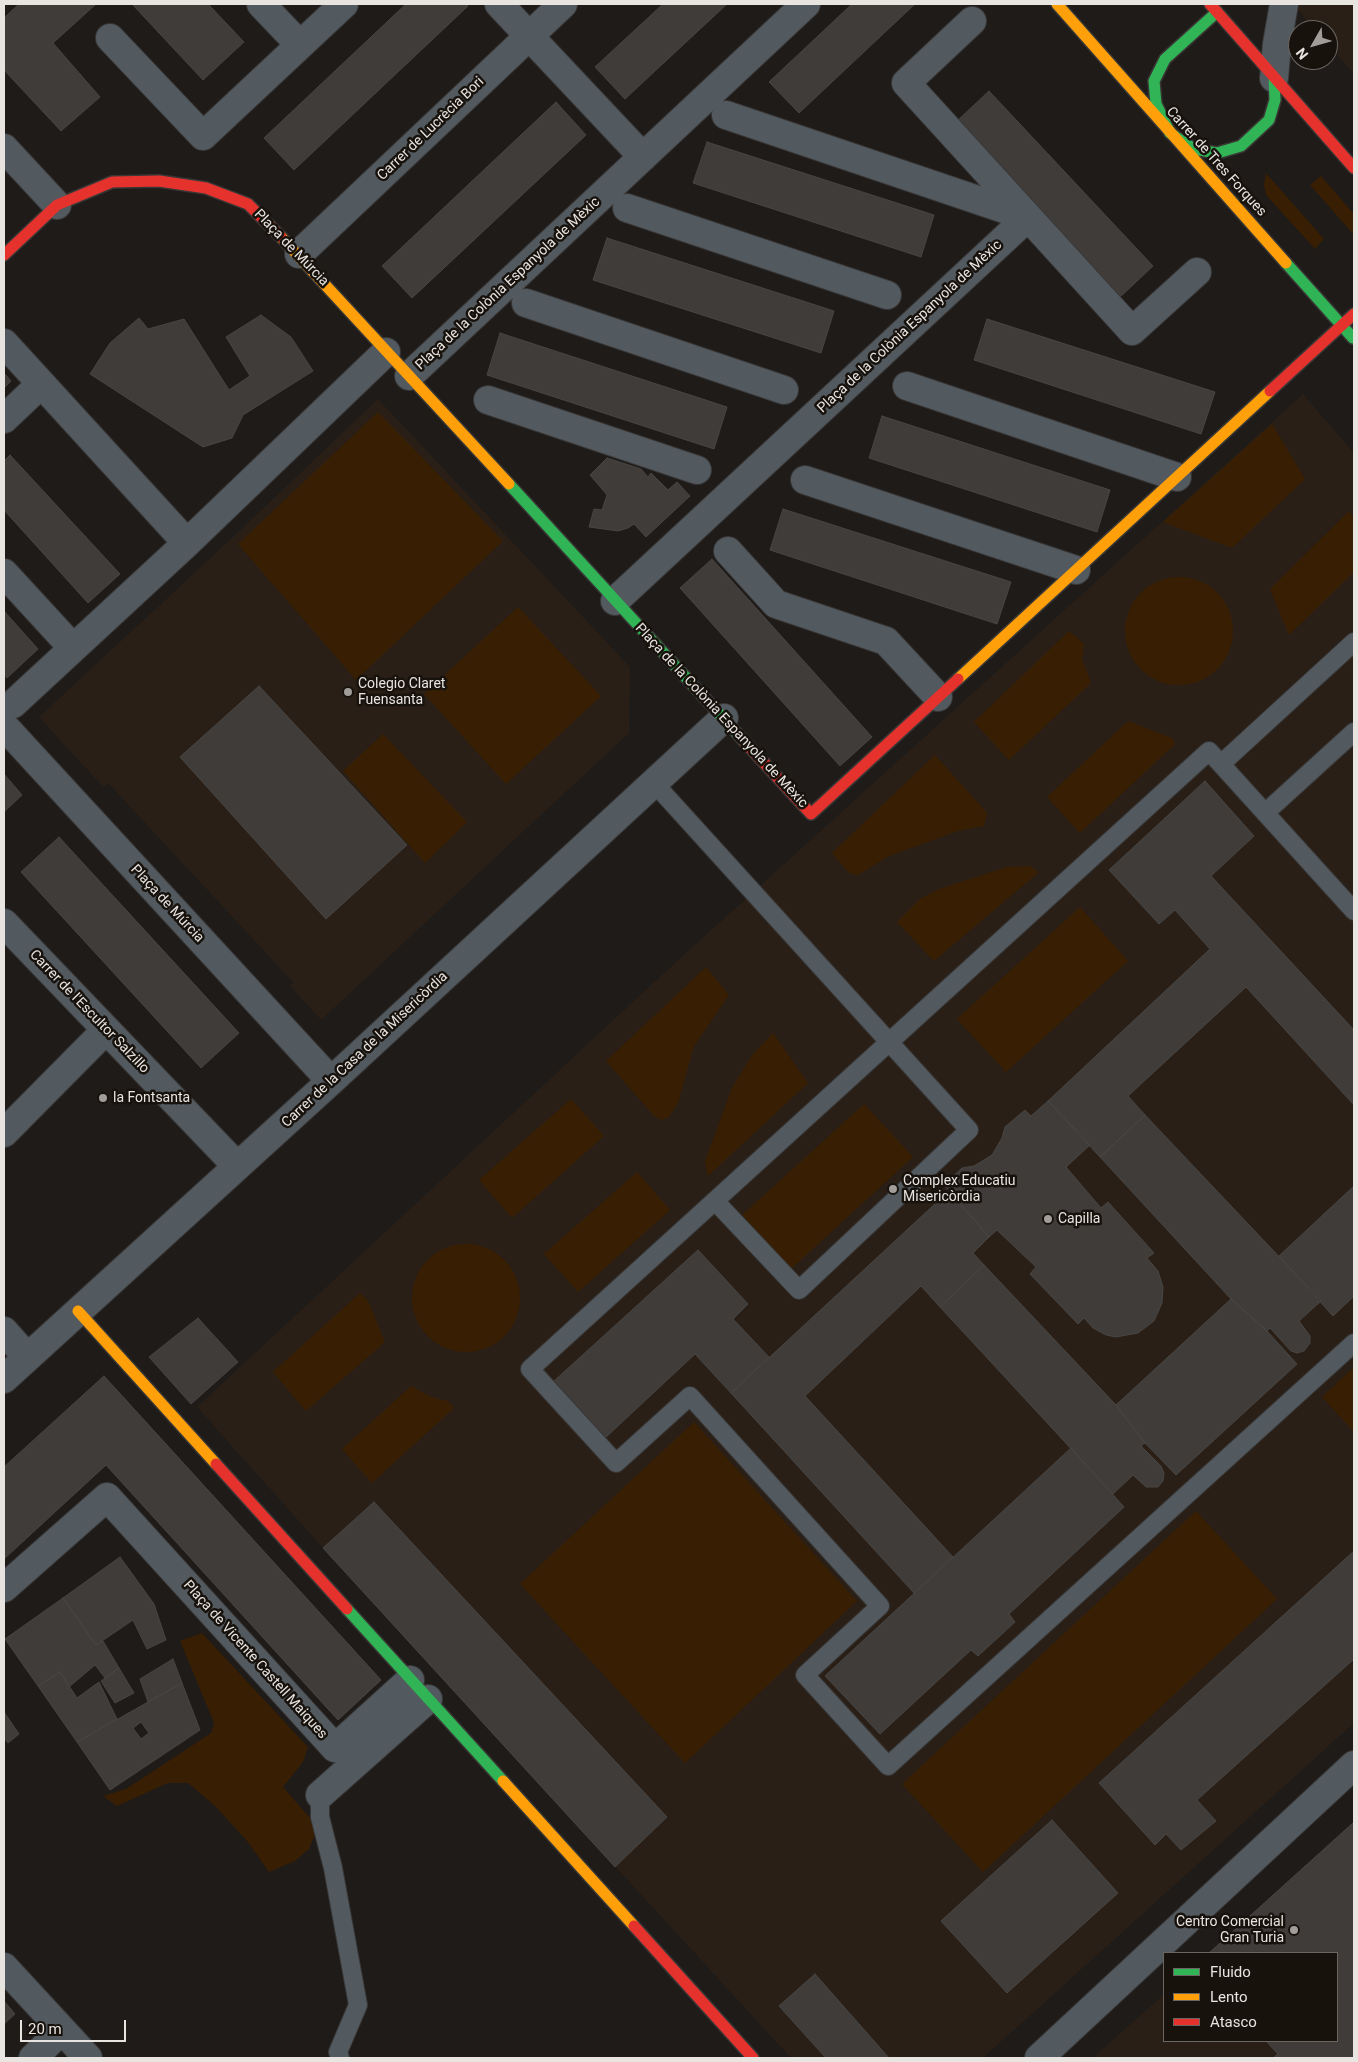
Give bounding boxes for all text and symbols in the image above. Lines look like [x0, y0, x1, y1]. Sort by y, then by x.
north arrow [1288, 20, 1338, 70]
text: N [1293, 45, 1311, 62]
street label: Carrer de Lucrècia Bori [374, 74, 488, 184]
street label: Carrer de Tres Forques [1162, 104, 1270, 220]
street label: Plaça de la Colònia Espanyola de Mèxic [412, 194, 604, 374]
street label: Plaça de Múrcia [250, 206, 332, 290]
street label: Plaça de la Colònia Espanyola de Mèxic [814, 237, 1006, 417]
street label: Plaça de la Colònia Espanyola de Mèxic [631, 620, 811, 812]
place label: Colegio Claret Fuensanta [358, 676, 445, 709]
marker: Colegio Claret Fuensanta [342, 686, 354, 698]
street label: Plaça de Múrcia [127, 862, 207, 946]
street label: Carrer de l'Escultor Salzillo [26, 947, 152, 1077]
street label: Carrer de la Casa de la Misericòrdia [279, 969, 451, 1131]
place label: la Fontsanta [113, 1090, 190, 1106]
marker: la Fontsanta [97, 1092, 109, 1104]
place label: Complex Educatiu Misericòrdia [903, 1173, 1016, 1206]
marker: Complex Educatiu Misericòrdia [887, 1183, 899, 1195]
place label: Capilla [1058, 1211, 1100, 1227]
marker: Capilla [1042, 1213, 1054, 1225]
street label: Plaça de Vicente Castell Maiques [179, 1577, 331, 1743]
place label: Centro Comercial Gran Turia [1176, 1914, 1284, 1946]
marker: Centro Comercial Gran Turia [1288, 1924, 1300, 1936]
legend [1163, 1952, 1338, 2042]
text: Fluido [1210, 1963, 1251, 1981]
text: Lento [1210, 1988, 1248, 2006]
scale bar [22, 2010, 129, 2042]
text: Atasco [1210, 2013, 1257, 2031]
text: 20 m [28, 2020, 62, 2038]

